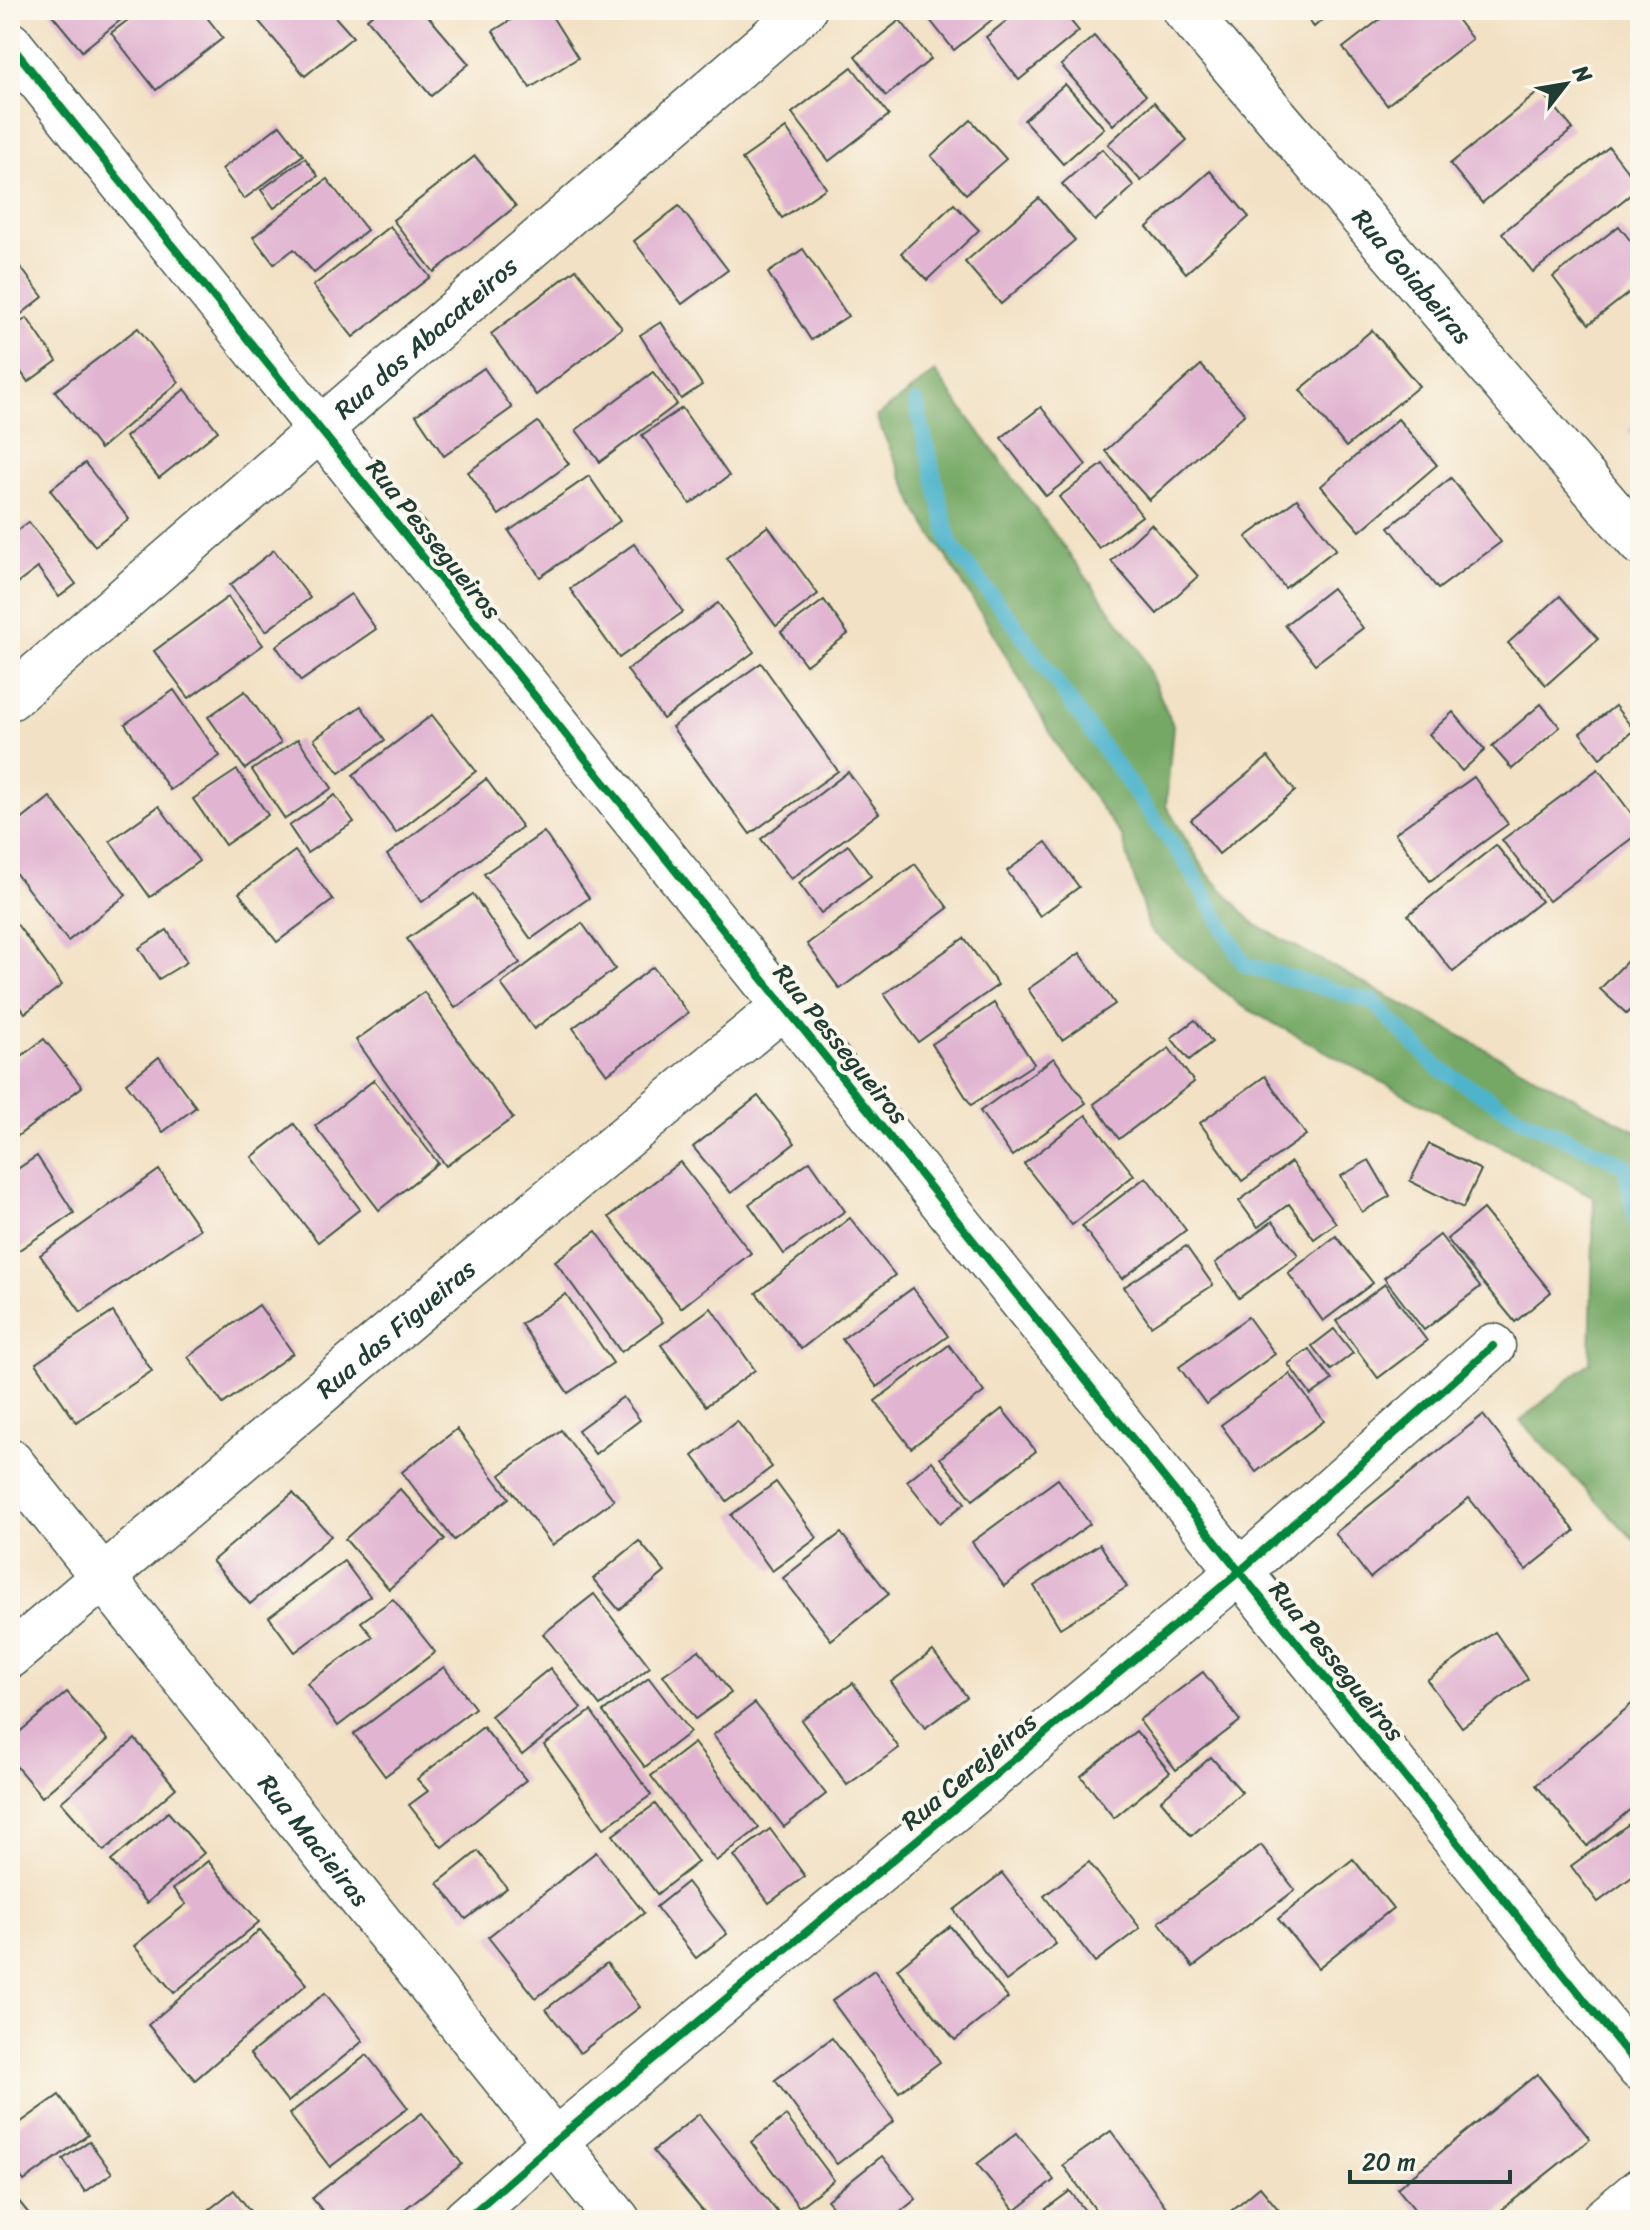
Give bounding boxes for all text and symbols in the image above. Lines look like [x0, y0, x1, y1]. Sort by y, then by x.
north arrow [1526, 44, 1606, 124]
text: N [1562, 57, 1604, 91]
street label: Rua Goiabeiras [1340, 198, 1484, 355]
street label: Rua dos Abacateiros [323, 244, 529, 431]
street label: Rua Pessegueiros [354, 448, 514, 630]
street label: Rua Pessegueiros [761, 953, 921, 1135]
street label: Rua das Figueiras [305, 1247, 486, 1411]
street label: Rua Pessegueiros [1257, 1570, 1417, 1752]
street label: Rua Cerejeiras [890, 1699, 1049, 1842]
street label: Rua Macieiras [246, 1763, 382, 1917]
scale bar [1350, 2134, 1510, 2184]
text: 20 m [1362, 2141, 1416, 2183]

